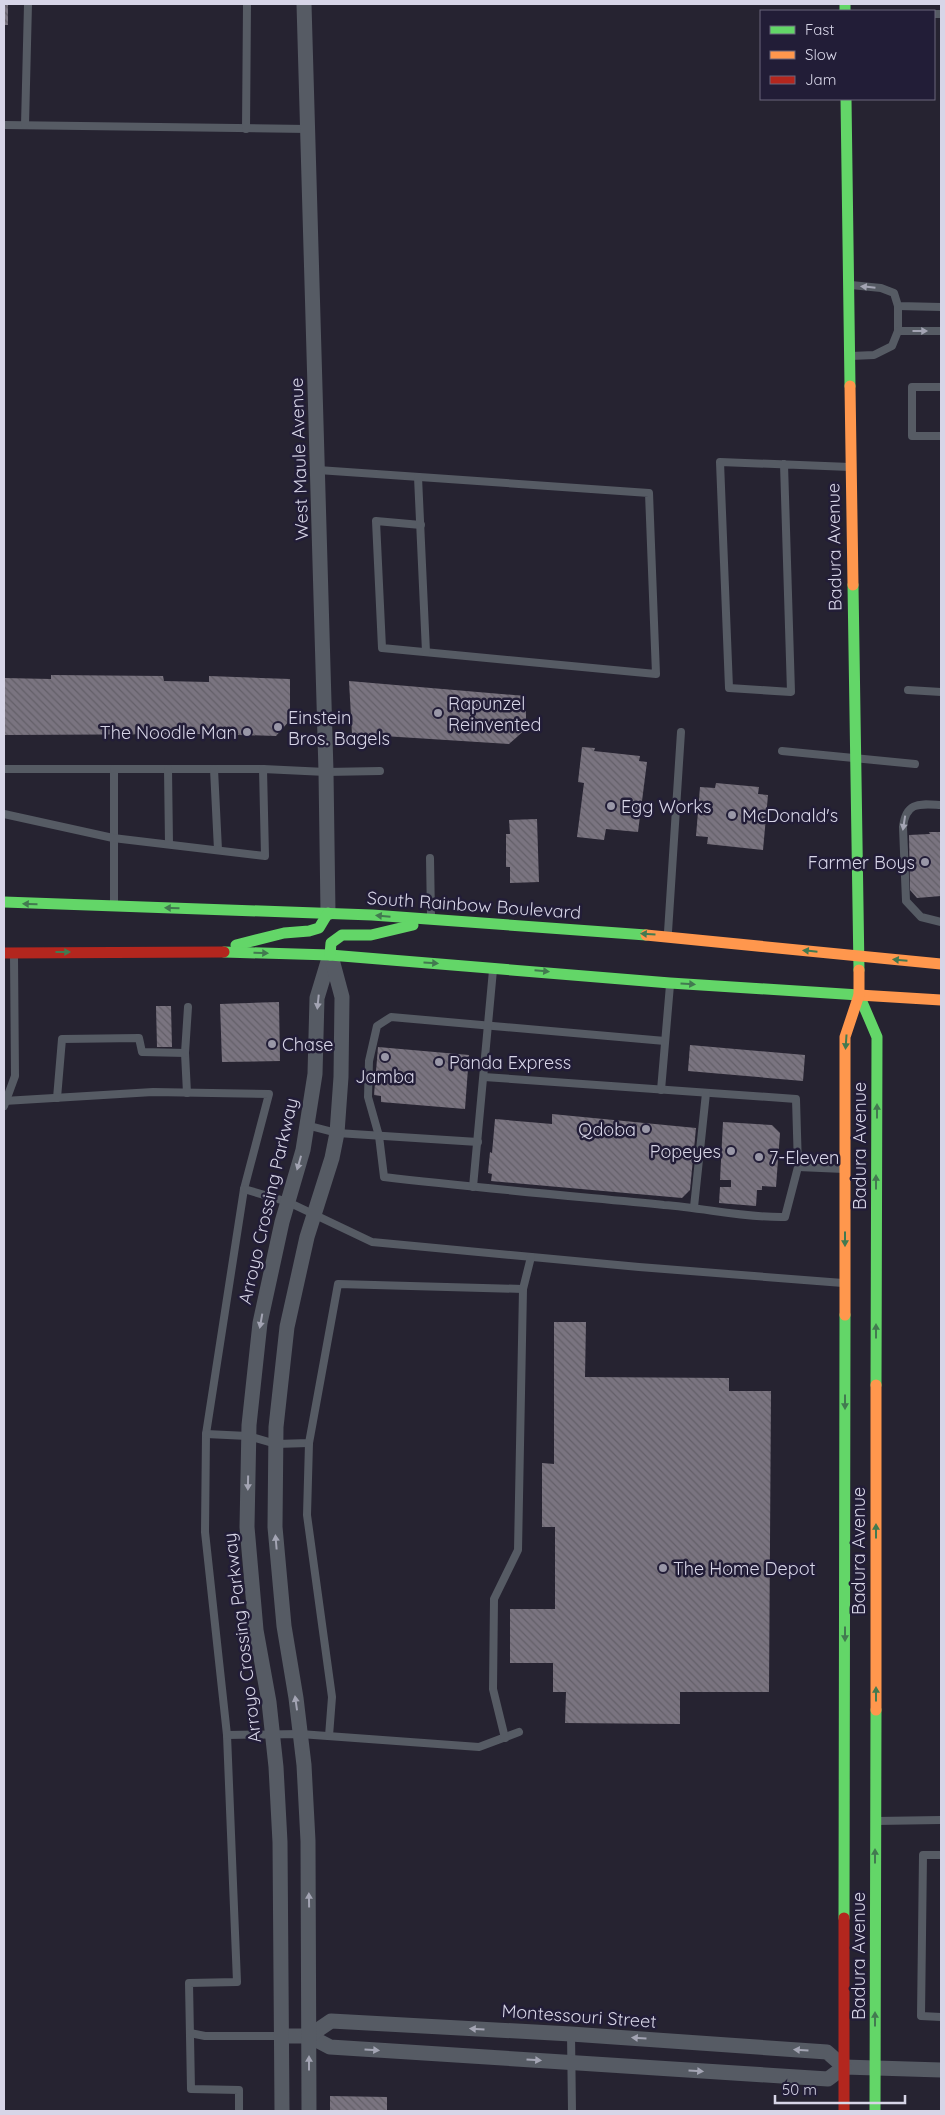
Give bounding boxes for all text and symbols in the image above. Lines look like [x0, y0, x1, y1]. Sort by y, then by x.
legend [760, 10, 935, 100]
text: Fast [805, 20, 834, 39]
text: Slow [805, 45, 837, 64]
text: Jam [805, 70, 836, 89]
one-way arrow [859, 282, 875, 290]
one-way arrow [913, 327, 929, 335]
street label: West Maule Avenue [285, 377, 313, 541]
street label: Badura Avenue [821, 483, 847, 611]
place label: Rapunzel Reinvented [448, 692, 541, 736]
place label: Einstein Bros. Bagels [288, 706, 390, 750]
marker: Rapunzel Reinvented [432, 707, 444, 719]
place label: The Noodle Man [100, 721, 237, 744]
marker: Einstein Bros. Bagels [272, 721, 284, 733]
marker: The Noodle Man [241, 726, 253, 738]
place label: Egg Works [621, 795, 711, 818]
marker: Egg Works [605, 800, 617, 812]
place label: McDonald's [742, 804, 838, 827]
marker: McDonald's [726, 809, 738, 821]
one-way arrow [900, 815, 908, 831]
place label: Farmer Boys [808, 851, 915, 874]
marker: Farmer Boys [919, 856, 931, 868]
street label: South Rainbow Boulevard [366, 886, 582, 924]
one-way arrow [22, 899, 38, 907]
one-way arrow [164, 904, 180, 912]
one-way arrow [375, 912, 391, 920]
one-way arrow [640, 930, 656, 938]
one-way arrow [802, 947, 818, 955]
one-way arrow [55, 948, 71, 956]
one-way arrow [253, 949, 269, 957]
one-way arrow [892, 956, 908, 964]
one-way arrow [424, 959, 440, 967]
one-way arrow [534, 967, 550, 975]
one-way arrow [680, 981, 696, 989]
one-way arrow [313, 994, 321, 1010]
place label: Chase [282, 1033, 334, 1056]
one-way arrow [842, 1034, 850, 1050]
marker: Chase [266, 1038, 278, 1050]
marker: Jamba [379, 1051, 391, 1063]
place label: Panda Express [449, 1051, 571, 1074]
marker: Panda Express [433, 1056, 445, 1068]
place label: Jamba [355, 1065, 415, 1088]
street label: Badura Avenue [848, 1082, 871, 1210]
street label: Arroyo Crossing Parkway [233, 1096, 303, 1306]
one-way arrow [873, 1102, 881, 1118]
place label: Qdoba [578, 1118, 636, 1141]
marker: Qdoba [640, 1123, 652, 1135]
place label: Popeyes [650, 1140, 721, 1163]
marker: Popeyes [725, 1145, 737, 1157]
place label: 7-Eleven [769, 1146, 840, 1169]
marker: 7-Eleven [753, 1151, 765, 1163]
one-way arrow [295, 1155, 303, 1171]
one-way arrow [872, 1174, 880, 1190]
one-way arrow [841, 1231, 849, 1247]
one-way arrow [257, 1313, 265, 1329]
one-way arrow [872, 1323, 880, 1339]
one-way arrow [841, 1394, 849, 1410]
one-way arrow [244, 1475, 252, 1491]
street label: Badura Avenue [847, 1487, 870, 1615]
one-way arrow [872, 1523, 880, 1539]
street label: Arroyo Crossing Parkway [218, 1532, 266, 1744]
one-way arrow [272, 1534, 280, 1550]
place label: The Home Depot [673, 1557, 816, 1580]
marker: The Home Depot [657, 1562, 669, 1574]
one-way arrow [841, 1626, 849, 1642]
one-way arrow [872, 1685, 880, 1701]
one-way arrow [292, 1695, 300, 1711]
one-way arrow [871, 1848, 879, 1864]
one-way arrow [304, 1892, 312, 1908]
street label: Badura Avenue [847, 1892, 870, 2020]
street label: Montessouri Street [501, 1999, 657, 2033]
one-way arrow [871, 2010, 879, 2026]
one-way arrow [469, 2024, 485, 2032]
one-way arrow [631, 2034, 647, 2042]
one-way arrow [793, 2045, 809, 2053]
one-way arrow [364, 2046, 380, 2054]
one-way arrow [305, 2054, 313, 2070]
one-way arrow [526, 2057, 542, 2065]
one-way arrow [689, 2067, 705, 2075]
scale bar [775, 2072, 905, 2104]
text: 50 m [782, 2080, 817, 2099]

